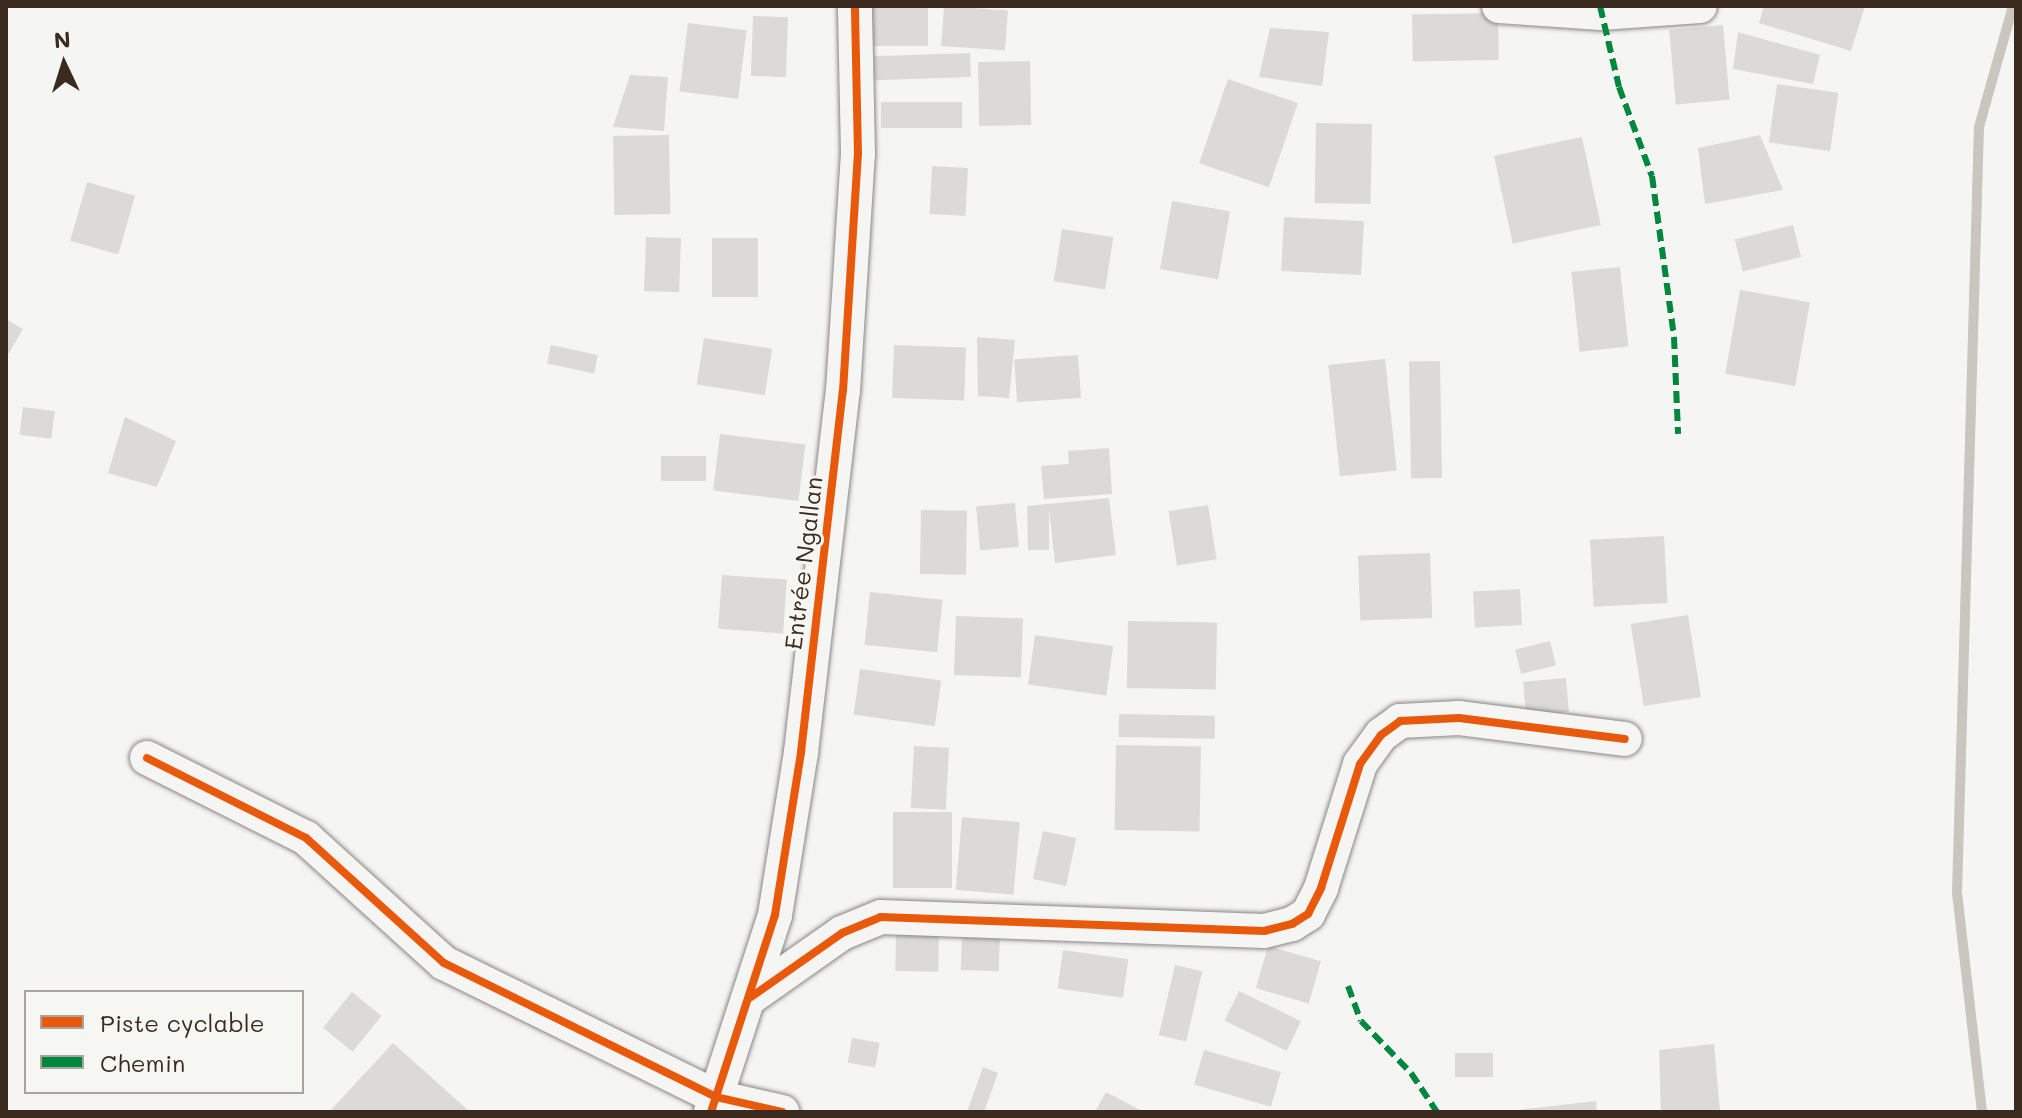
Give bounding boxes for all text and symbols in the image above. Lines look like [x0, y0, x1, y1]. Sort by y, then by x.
north arrow [24, 24, 104, 104]
text: N [53, 25, 72, 55]
street label: Entrée Ngallan [778, 475, 828, 651]
legend [24, 990, 304, 1094]
text: Piste cyclable [100, 1007, 265, 1038]
text: Chemin [100, 1047, 185, 1078]

